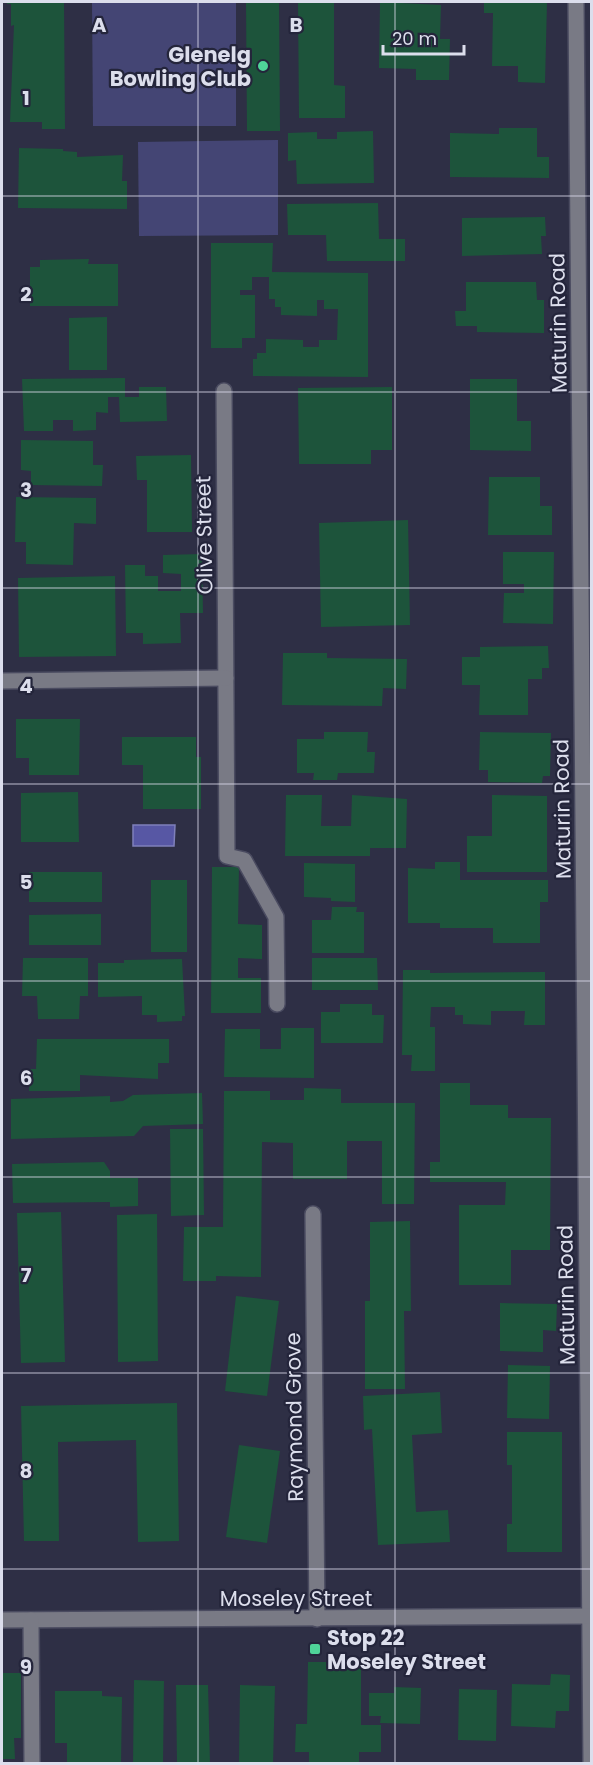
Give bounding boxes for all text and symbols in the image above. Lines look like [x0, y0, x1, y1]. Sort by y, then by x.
text: A [92, 11, 107, 39]
text: B [289, 11, 303, 39]
scale bar [383, 18, 464, 56]
text: 20 m [392, 26, 437, 51]
place label: Glenelg Bowling Club [110, 40, 251, 93]
marker: Glenelg Bowling Club [256, 59, 270, 73]
text: 1 [22, 84, 30, 112]
street label: Maturin Road [542, 253, 574, 393]
text: 2 [20, 280, 32, 308]
street label: Olive Street [188, 475, 220, 595]
text: 3 [20, 476, 32, 504]
text: 4 [19, 672, 33, 700]
street label: Maturin Road [546, 739, 578, 879]
text: 5 [20, 868, 33, 896]
text: 6 [20, 1064, 32, 1092]
street label: Maturin Road [550, 1225, 582, 1365]
text: 7 [21, 1261, 32, 1289]
street label: Raymond Grove [278, 1332, 310, 1502]
text: 8 [20, 1457, 32, 1485]
street label: Moseley Street [220, 1584, 372, 1613]
place label: Stop 22 Moseley Street [327, 1623, 486, 1676]
marker: Stop 22 Moseley Street [308, 1642, 322, 1656]
text: 9 [20, 1653, 32, 1681]

